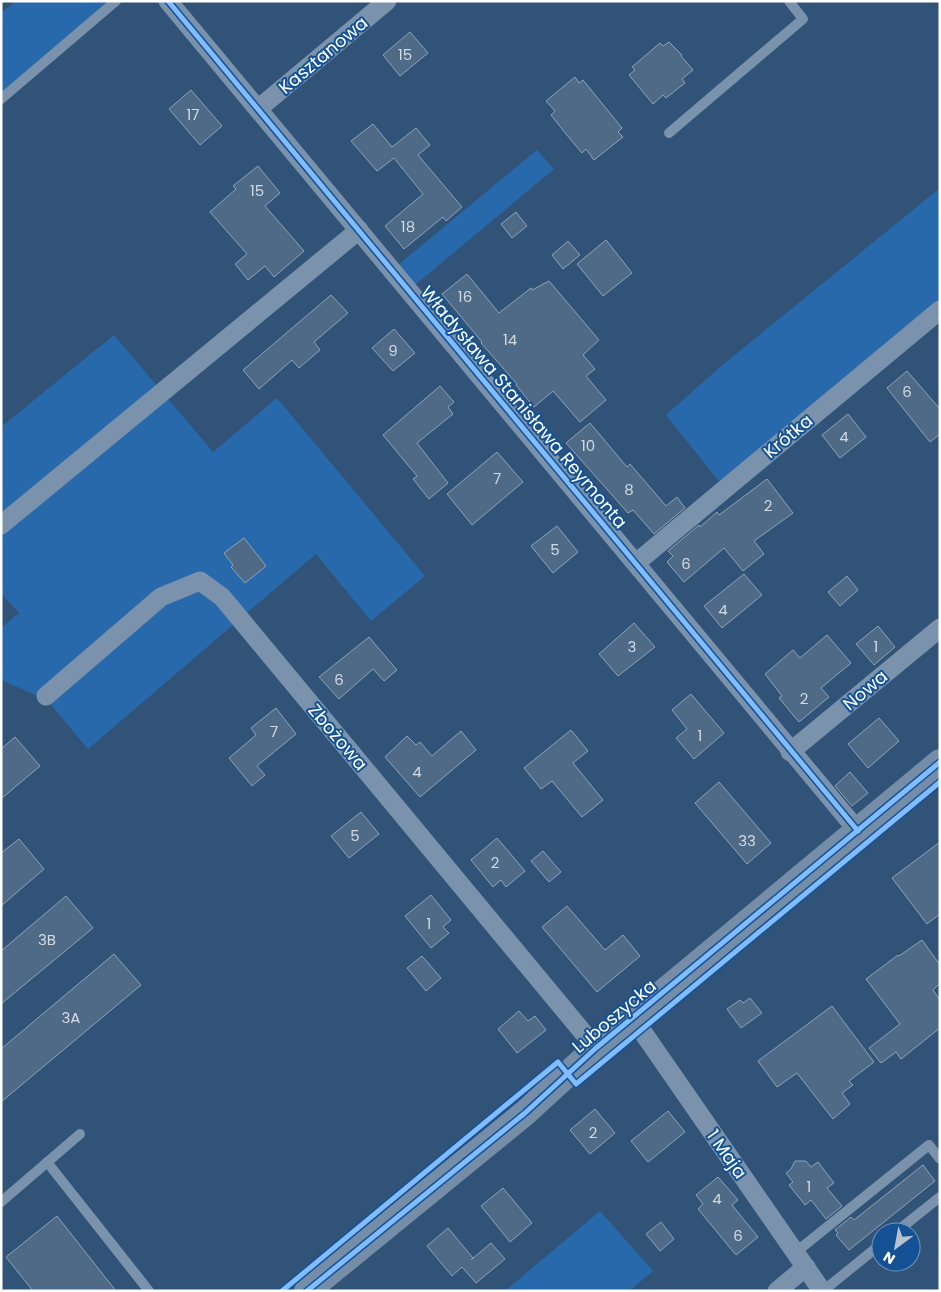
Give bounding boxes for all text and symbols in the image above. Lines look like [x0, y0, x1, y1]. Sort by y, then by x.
street label: Kasztanowa [273, 10, 373, 100]
house number: 15 [398, 44, 412, 65]
house number: 17 [187, 104, 200, 125]
house number: 15 [250, 180, 264, 201]
house number: 18 [401, 216, 415, 237]
street label: Władysława Stanisława Reymonta [415, 280, 633, 534]
house number: 16 [458, 286, 472, 307]
house number: 14 [503, 329, 517, 350]
house number: 9 [388, 340, 398, 361]
house number: 6 [902, 381, 912, 402]
street label: Krótka [758, 408, 818, 464]
house number: 4 [839, 426, 849, 447]
house number: 10 [581, 435, 595, 456]
house number: 7 [493, 468, 501, 489]
house number: 8 [624, 479, 634, 500]
house number: 2 [764, 495, 772, 516]
house number: 5 [550, 539, 560, 560]
house number: 6 [681, 553, 691, 574]
house number: 4 [718, 599, 728, 620]
house number: 3 [628, 636, 636, 657]
house number: 1 [874, 636, 878, 657]
street label: Nowa [837, 664, 893, 716]
house number: 6 [334, 669, 344, 690]
house number: 2 [800, 688, 808, 709]
street label: Zbożowa [303, 698, 373, 776]
house number: 7 [270, 721, 278, 742]
house number: 1 [698, 725, 702, 746]
house number: 4 [412, 761, 422, 782]
house number: 5 [350, 825, 360, 846]
house number: 33 [738, 830, 756, 851]
house number: 2 [491, 852, 499, 873]
house number: 1 [427, 913, 431, 934]
house number: 3B [38, 929, 56, 950]
street label: Luboszycka [566, 973, 662, 1059]
house number: 3A [62, 1007, 80, 1028]
house number: 2 [589, 1122, 597, 1143]
street label: 1 Maja [701, 1124, 753, 1184]
house number: 1 [807, 1176, 811, 1197]
house number: 4 [712, 1188, 722, 1209]
north arrow [871, 1222, 921, 1272]
house number: 6 [733, 1225, 743, 1246]
text: N [879, 1247, 899, 1269]

